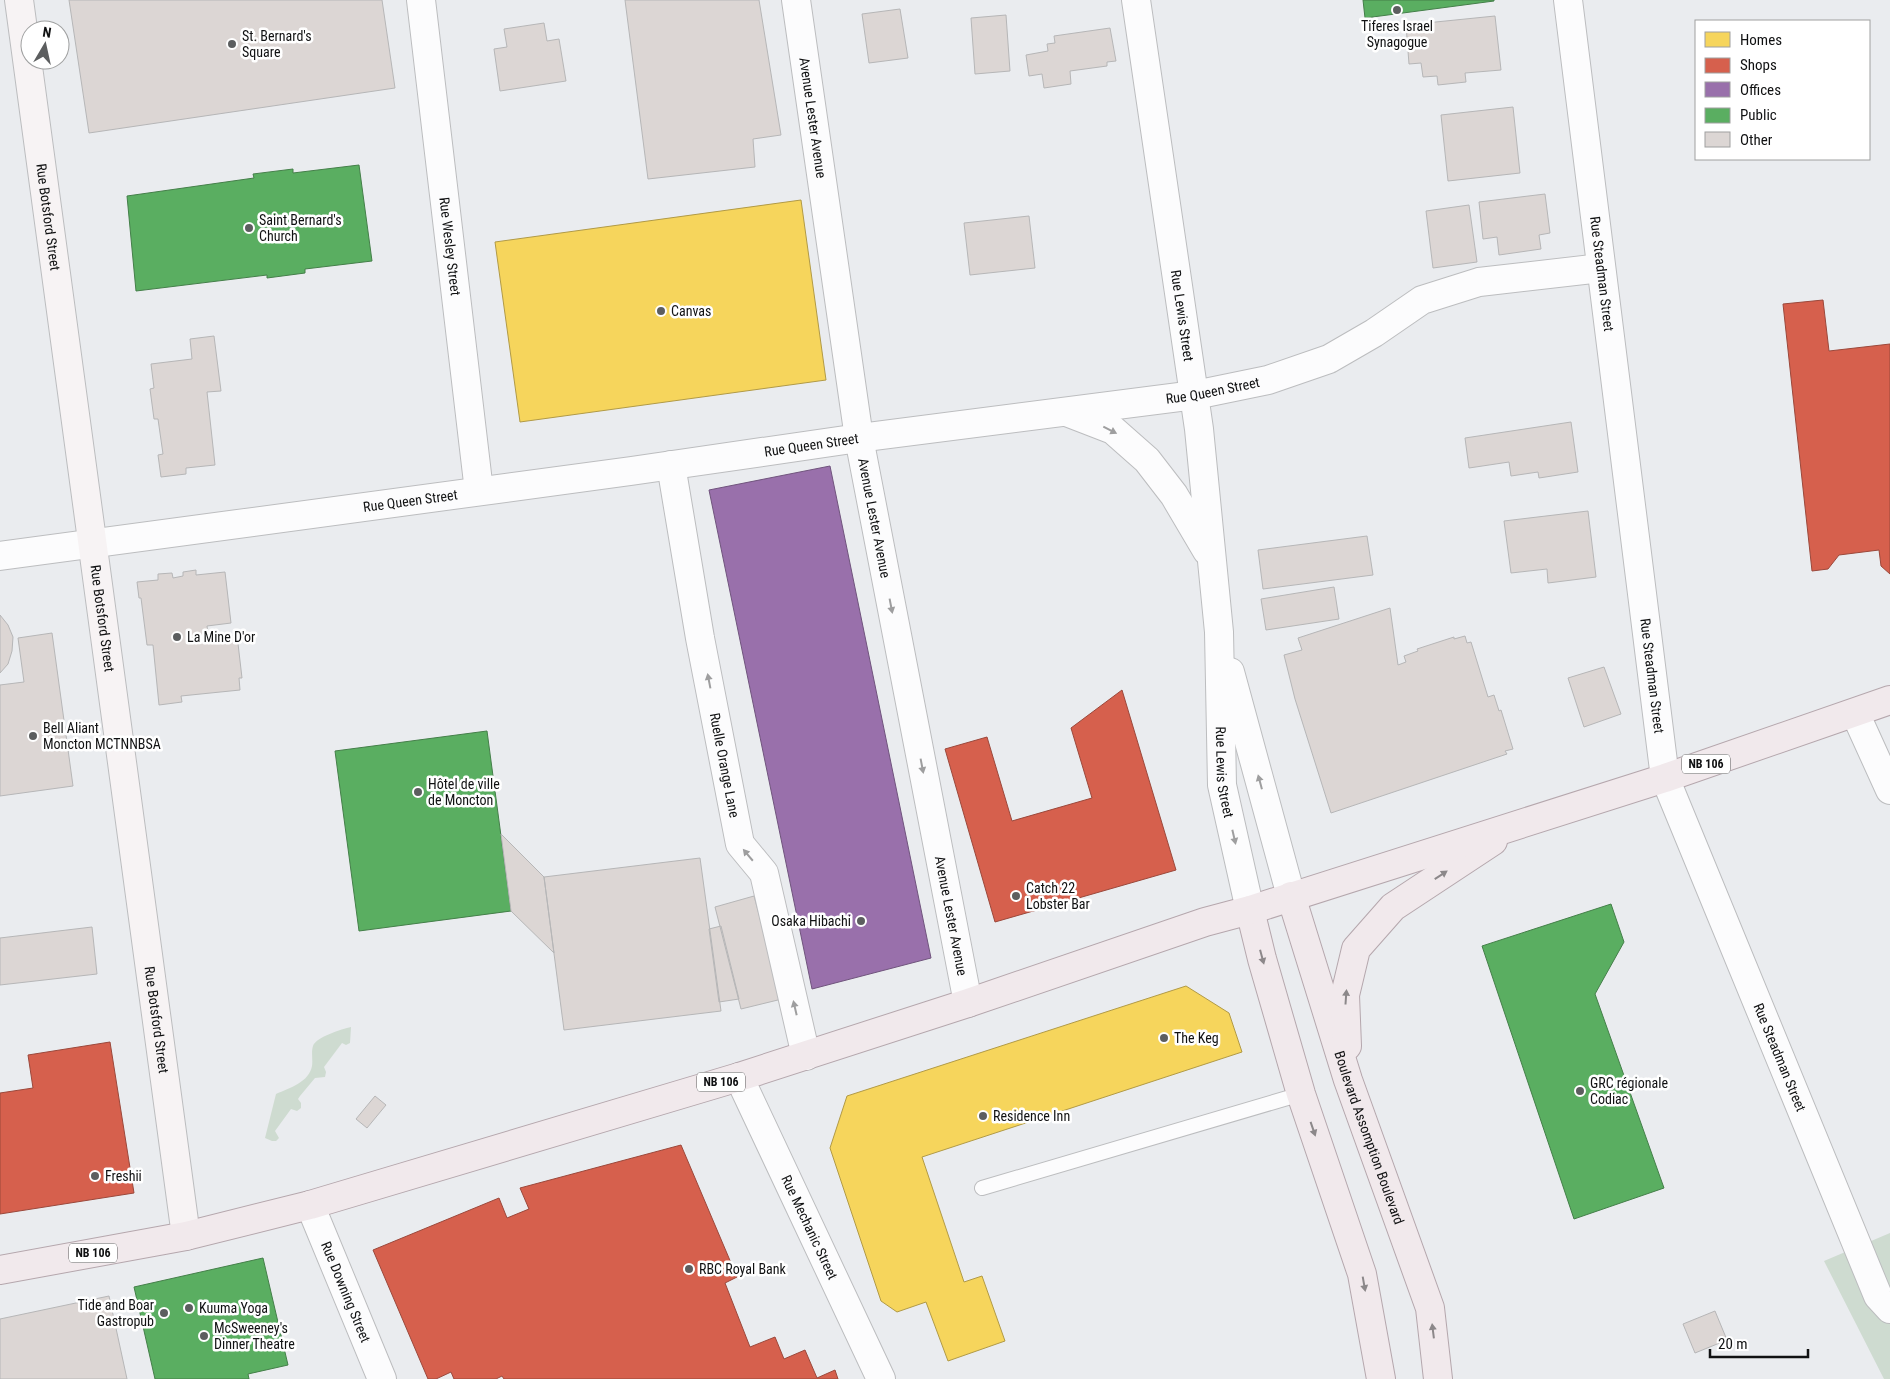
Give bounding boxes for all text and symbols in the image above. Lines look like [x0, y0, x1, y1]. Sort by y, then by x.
marker: Tiferes Israel Synagogue [1391, 4, 1403, 16]
place label: Tiferes Israel Synagogue [1361, 18, 1433, 50]
north arrow [20, 20, 70, 70]
legend [1695, 20, 1870, 160]
text: N [42, 24, 53, 41]
place label: St. Bernard's Square [242, 28, 312, 60]
text: Homes [1740, 31, 1782, 49]
marker: St. Bernard's Square [226, 38, 238, 50]
street label: Avenue Lester Avenue [796, 56, 830, 180]
text: Shops [1740, 56, 1777, 74]
text: Offices [1740, 81, 1781, 99]
text: Public [1740, 106, 1777, 124]
text: Other [1740, 131, 1773, 149]
street label: Rue Botsford Street [33, 163, 63, 272]
street label: Rue Wesley Street [436, 196, 464, 296]
place label: Saint Bernard's Church [259, 212, 342, 244]
street label: Rue Steadman Street [1587, 215, 1617, 332]
marker: Saint Bernard's Church [243, 222, 255, 234]
street label: Rue Lewis Street [1168, 269, 1197, 362]
place label: Canvas [671, 303, 711, 319]
marker: Canvas [655, 305, 667, 317]
street label: Rue Queen Street [1165, 374, 1261, 407]
one-way arrow [1102, 426, 1117, 434]
street label: Rue Queen Street [763, 430, 860, 460]
street label: Avenue Lester Avenue [855, 457, 894, 580]
street label: Rue Queen Street [362, 486, 459, 515]
street label: Rue Botsford Street [87, 564, 118, 673]
one-way arrow [887, 599, 895, 614]
street label: Rue Steadman Street [1637, 617, 1667, 734]
place label: La Mine D'or [187, 629, 255, 645]
marker: La Mine D'or [171, 631, 183, 643]
one-way arrow [704, 672, 712, 688]
street label: Ruelle Orange Lane [707, 711, 743, 819]
place label: Bell Aliant Moncton MCTNNBSA [43, 720, 161, 752]
street label: Rue Lewis Street [1213, 726, 1237, 819]
marker: Bell Aliant Moncton MCTNNBSA [27, 730, 39, 742]
road number: NB 106 [1682, 754, 1730, 774]
one-way arrow [918, 758, 926, 774]
one-way arrow [1256, 774, 1264, 789]
place label: Hôtel de ville de Moncton [428, 776, 500, 808]
marker: Hôtel de ville de Moncton [412, 786, 424, 798]
one-way arrow [1230, 830, 1238, 845]
one-way arrow [743, 848, 754, 861]
street label: Avenue Lester Avenue [932, 854, 971, 977]
one-way arrow [1434, 870, 1448, 880]
place label: Catch 22 Lobster Bar [1026, 880, 1090, 912]
marker: Catch 22 Lobster Bar [1010, 890, 1022, 902]
place label: Osaka Hibachi [771, 913, 851, 929]
marker: Osaka Hibachi [855, 915, 867, 927]
one-way arrow [1258, 949, 1266, 964]
street label: Rue Botsford Street [142, 965, 172, 1074]
one-way arrow [1343, 988, 1351, 1004]
one-way arrow [791, 1000, 799, 1016]
street label: Rue Steadman Street [1750, 1001, 1809, 1114]
place label: The Keg [1174, 1030, 1219, 1046]
marker: The Keg [1158, 1032, 1170, 1044]
street label: Boulevard Assomption Boulevard [1331, 1049, 1407, 1226]
road number: NB 106 [697, 1072, 745, 1092]
place label: GRC régionale Codiac [1590, 1075, 1668, 1107]
marker: GRC régionale Codiac [1574, 1085, 1586, 1097]
place label: Residence Inn [993, 1108, 1070, 1124]
marker: Residence Inn [977, 1110, 989, 1122]
one-way arrow [1310, 1122, 1317, 1137]
place label: Freshii [105, 1168, 142, 1184]
marker: Freshii [89, 1170, 101, 1182]
street label: Rue Mechanic Street [778, 1172, 841, 1282]
street label: Rue Downing Street [318, 1239, 374, 1345]
road number: NB 106 [69, 1244, 117, 1262]
place label: RBC Royal Bank [699, 1261, 787, 1277]
marker: RBC Royal Bank [683, 1263, 695, 1275]
one-way arrow [1360, 1276, 1368, 1291]
place label: Tide and Boar Gastropub [77, 1297, 154, 1329]
place label: Kuuma Yoga [199, 1300, 268, 1316]
marker: Kuuma Yoga [183, 1302, 195, 1314]
marker: Tide and Boar Gastropub [158, 1307, 170, 1319]
place label: McSweeney's Dinner Theatre [214, 1320, 295, 1352]
one-way arrow [1428, 1322, 1436, 1338]
scale bar [1710, 1326, 1808, 1358]
marker: McSweeney's Dinner Theatre [198, 1330, 210, 1342]
text: 20 m [1718, 1335, 1748, 1353]

